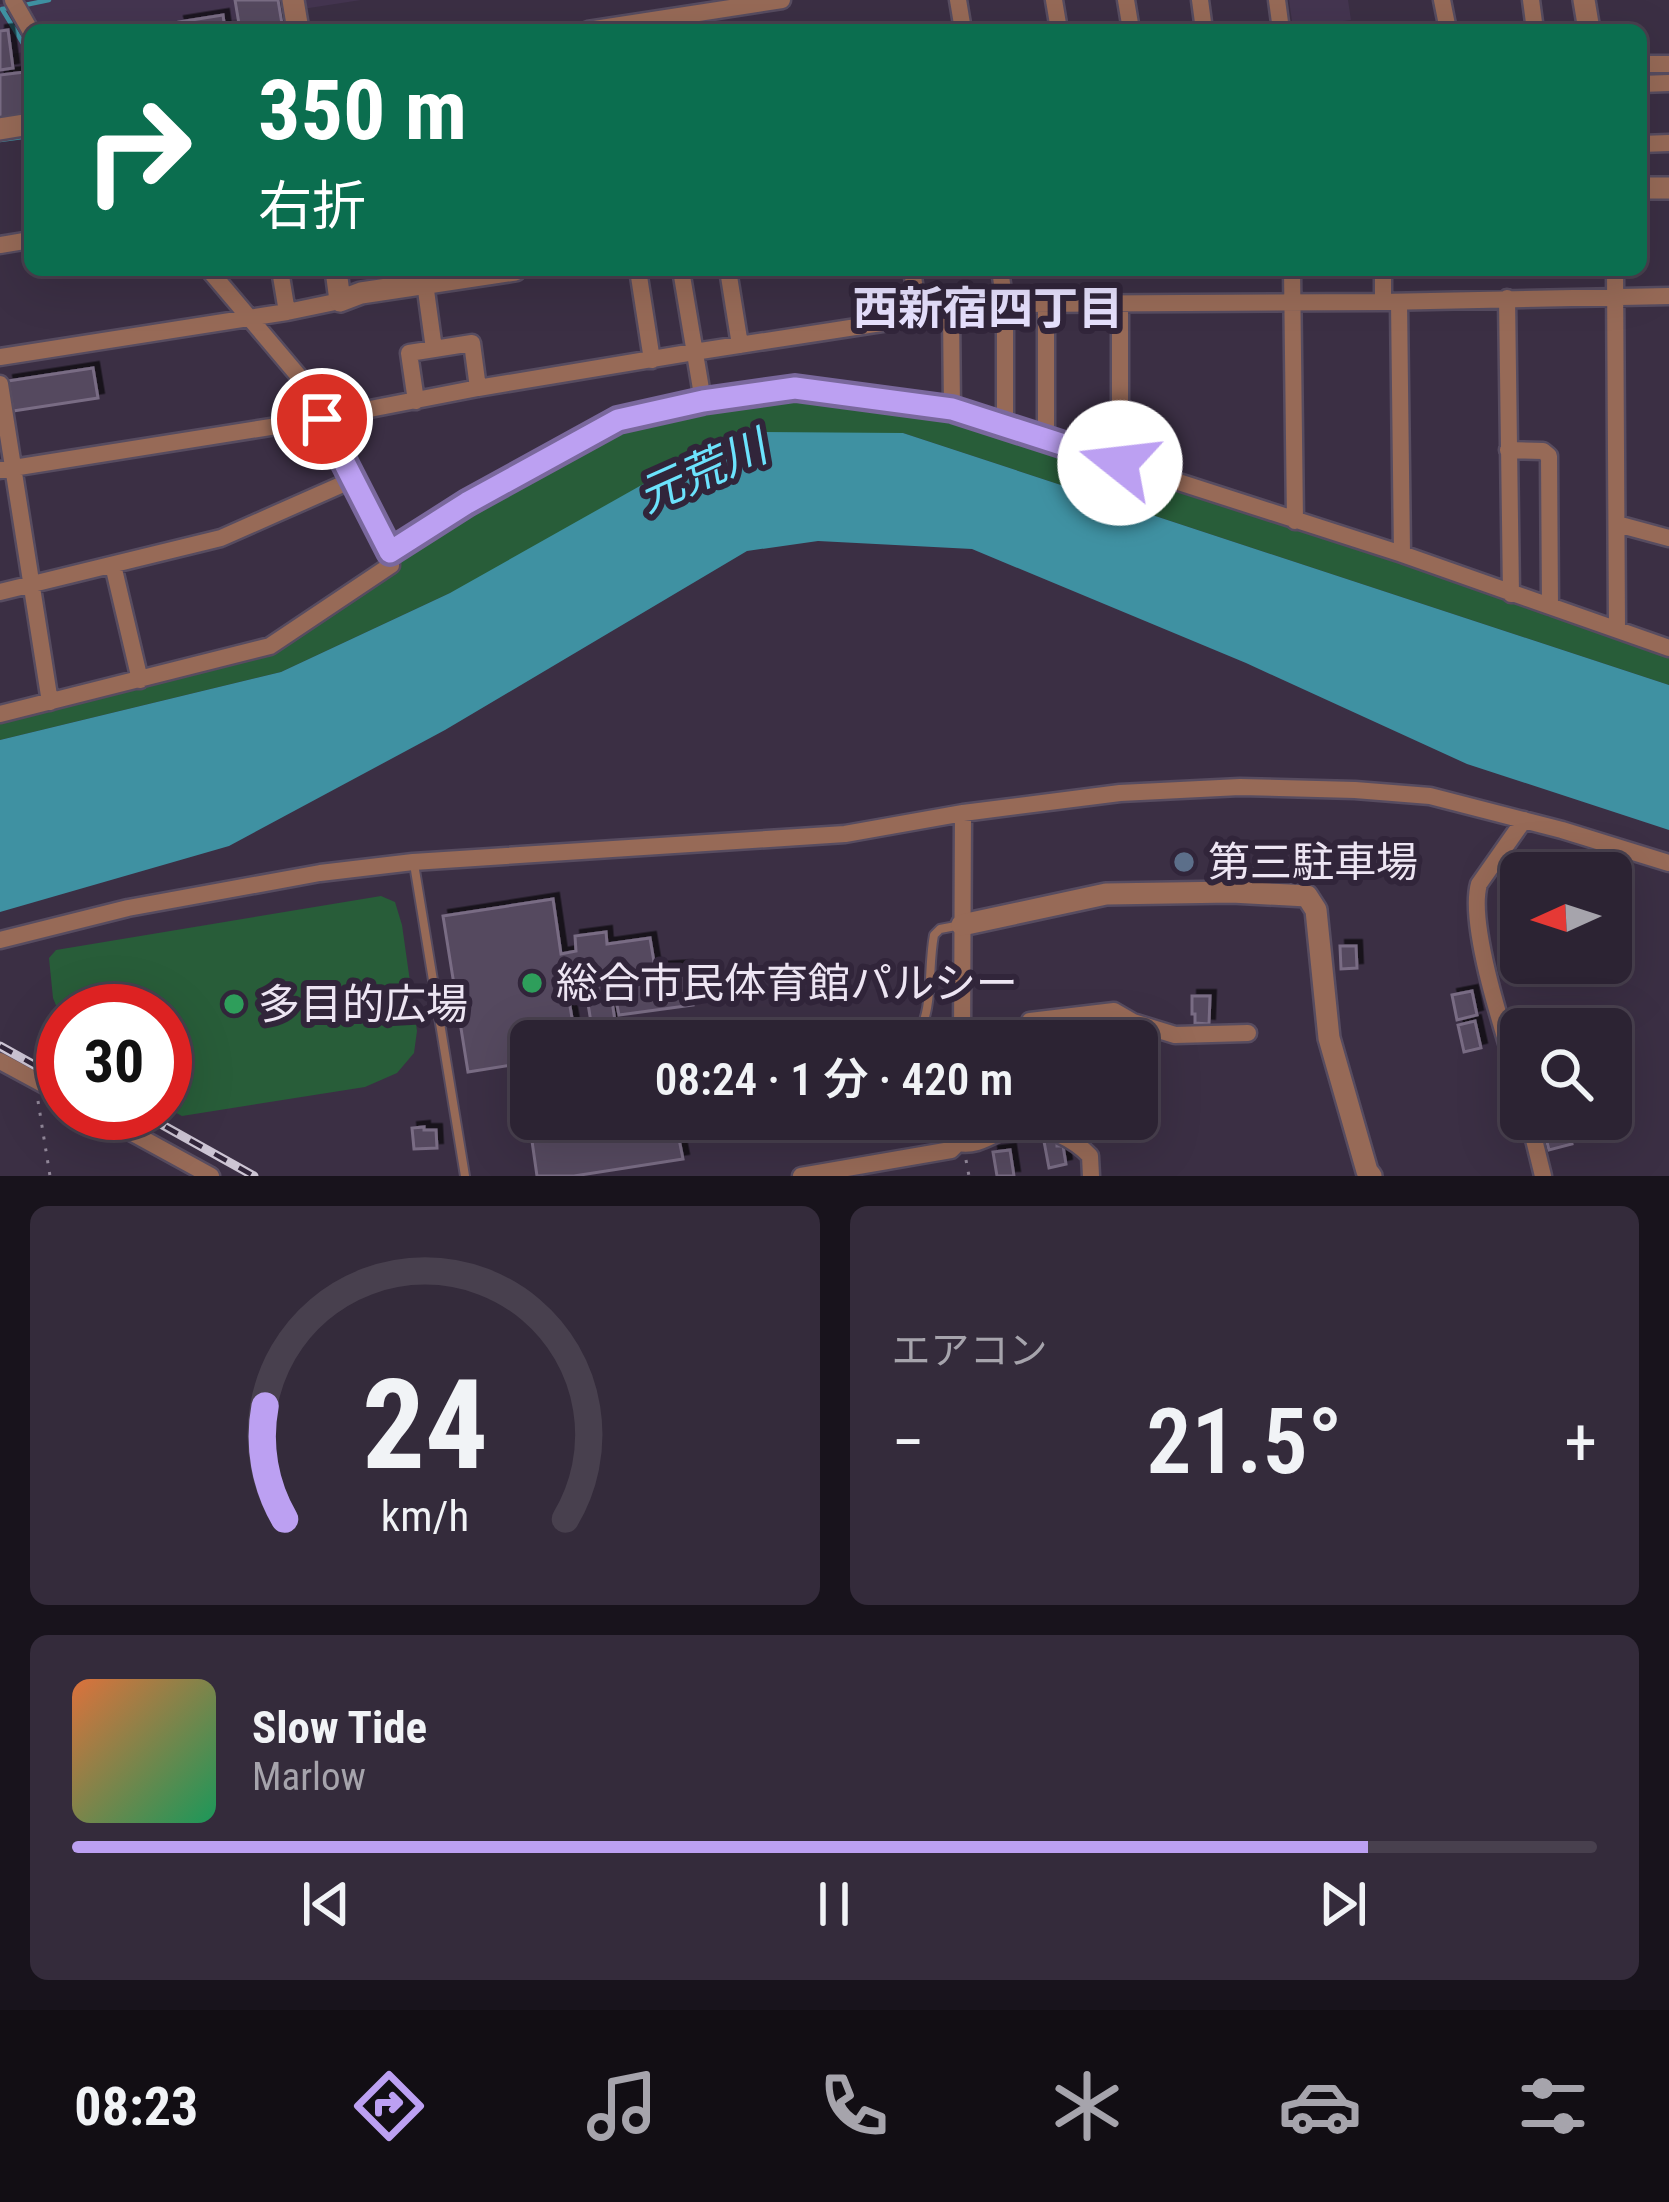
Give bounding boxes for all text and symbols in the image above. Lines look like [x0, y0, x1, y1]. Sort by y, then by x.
text: 350 m [258, 61, 467, 160]
icon: right [60, 72, 216, 228]
text: 右折 [258, 175, 366, 238]
district label: 西新宿四丁目 [853, 282, 1123, 335]
pin [271, 368, 373, 470]
icon: arrive [289, 386, 355, 452]
position arrow [1057, 400, 1183, 526]
water label: 元荒川 [630, 418, 778, 523]
place label: 第三駐車場 [1208, 838, 1418, 887]
marker: 第三駐車場 [1171, 849, 1197, 875]
north arrow [1500, 852, 1632, 984]
map controls [1500, 852, 1632, 1140]
place label: 総合市民体育館パルシー [556, 959, 1018, 1008]
marker: 総合市民体育館パルシー [519, 970, 545, 996]
place label: 多目的広場 [258, 980, 468, 1029]
speed limit sign: 30 [36, 984, 192, 1140]
marker: 多目的広場 [221, 991, 247, 1017]
button: search [1500, 1008, 1632, 1140]
text: 08:24 · 1 分 · 420 m [655, 1053, 1013, 1106]
text: エアコン [892, 1328, 1048, 1374]
text: 24 [362, 1352, 488, 1498]
text: 21.5° [1146, 1390, 1342, 1495]
text: − [892, 1404, 925, 1481]
text: + [1564, 1404, 1597, 1481]
text: km/h [381, 1490, 469, 1540]
text: Slow Tide [252, 1701, 427, 1754]
text: Marlow [252, 1754, 366, 1800]
icon: previous [293, 1871, 359, 1937]
icon: pause [801, 1871, 867, 1937]
icon: next [1310, 1871, 1376, 1937]
icon: directions [347, 2064, 431, 2148]
icon: music [580, 2064, 664, 2148]
icon: phone [812, 2064, 896, 2148]
icon: climate [1045, 2064, 1129, 2148]
icon: car [1278, 2064, 1362, 2148]
icon: filters [1511, 2064, 1595, 2148]
text: 08:23 [74, 2075, 198, 2138]

